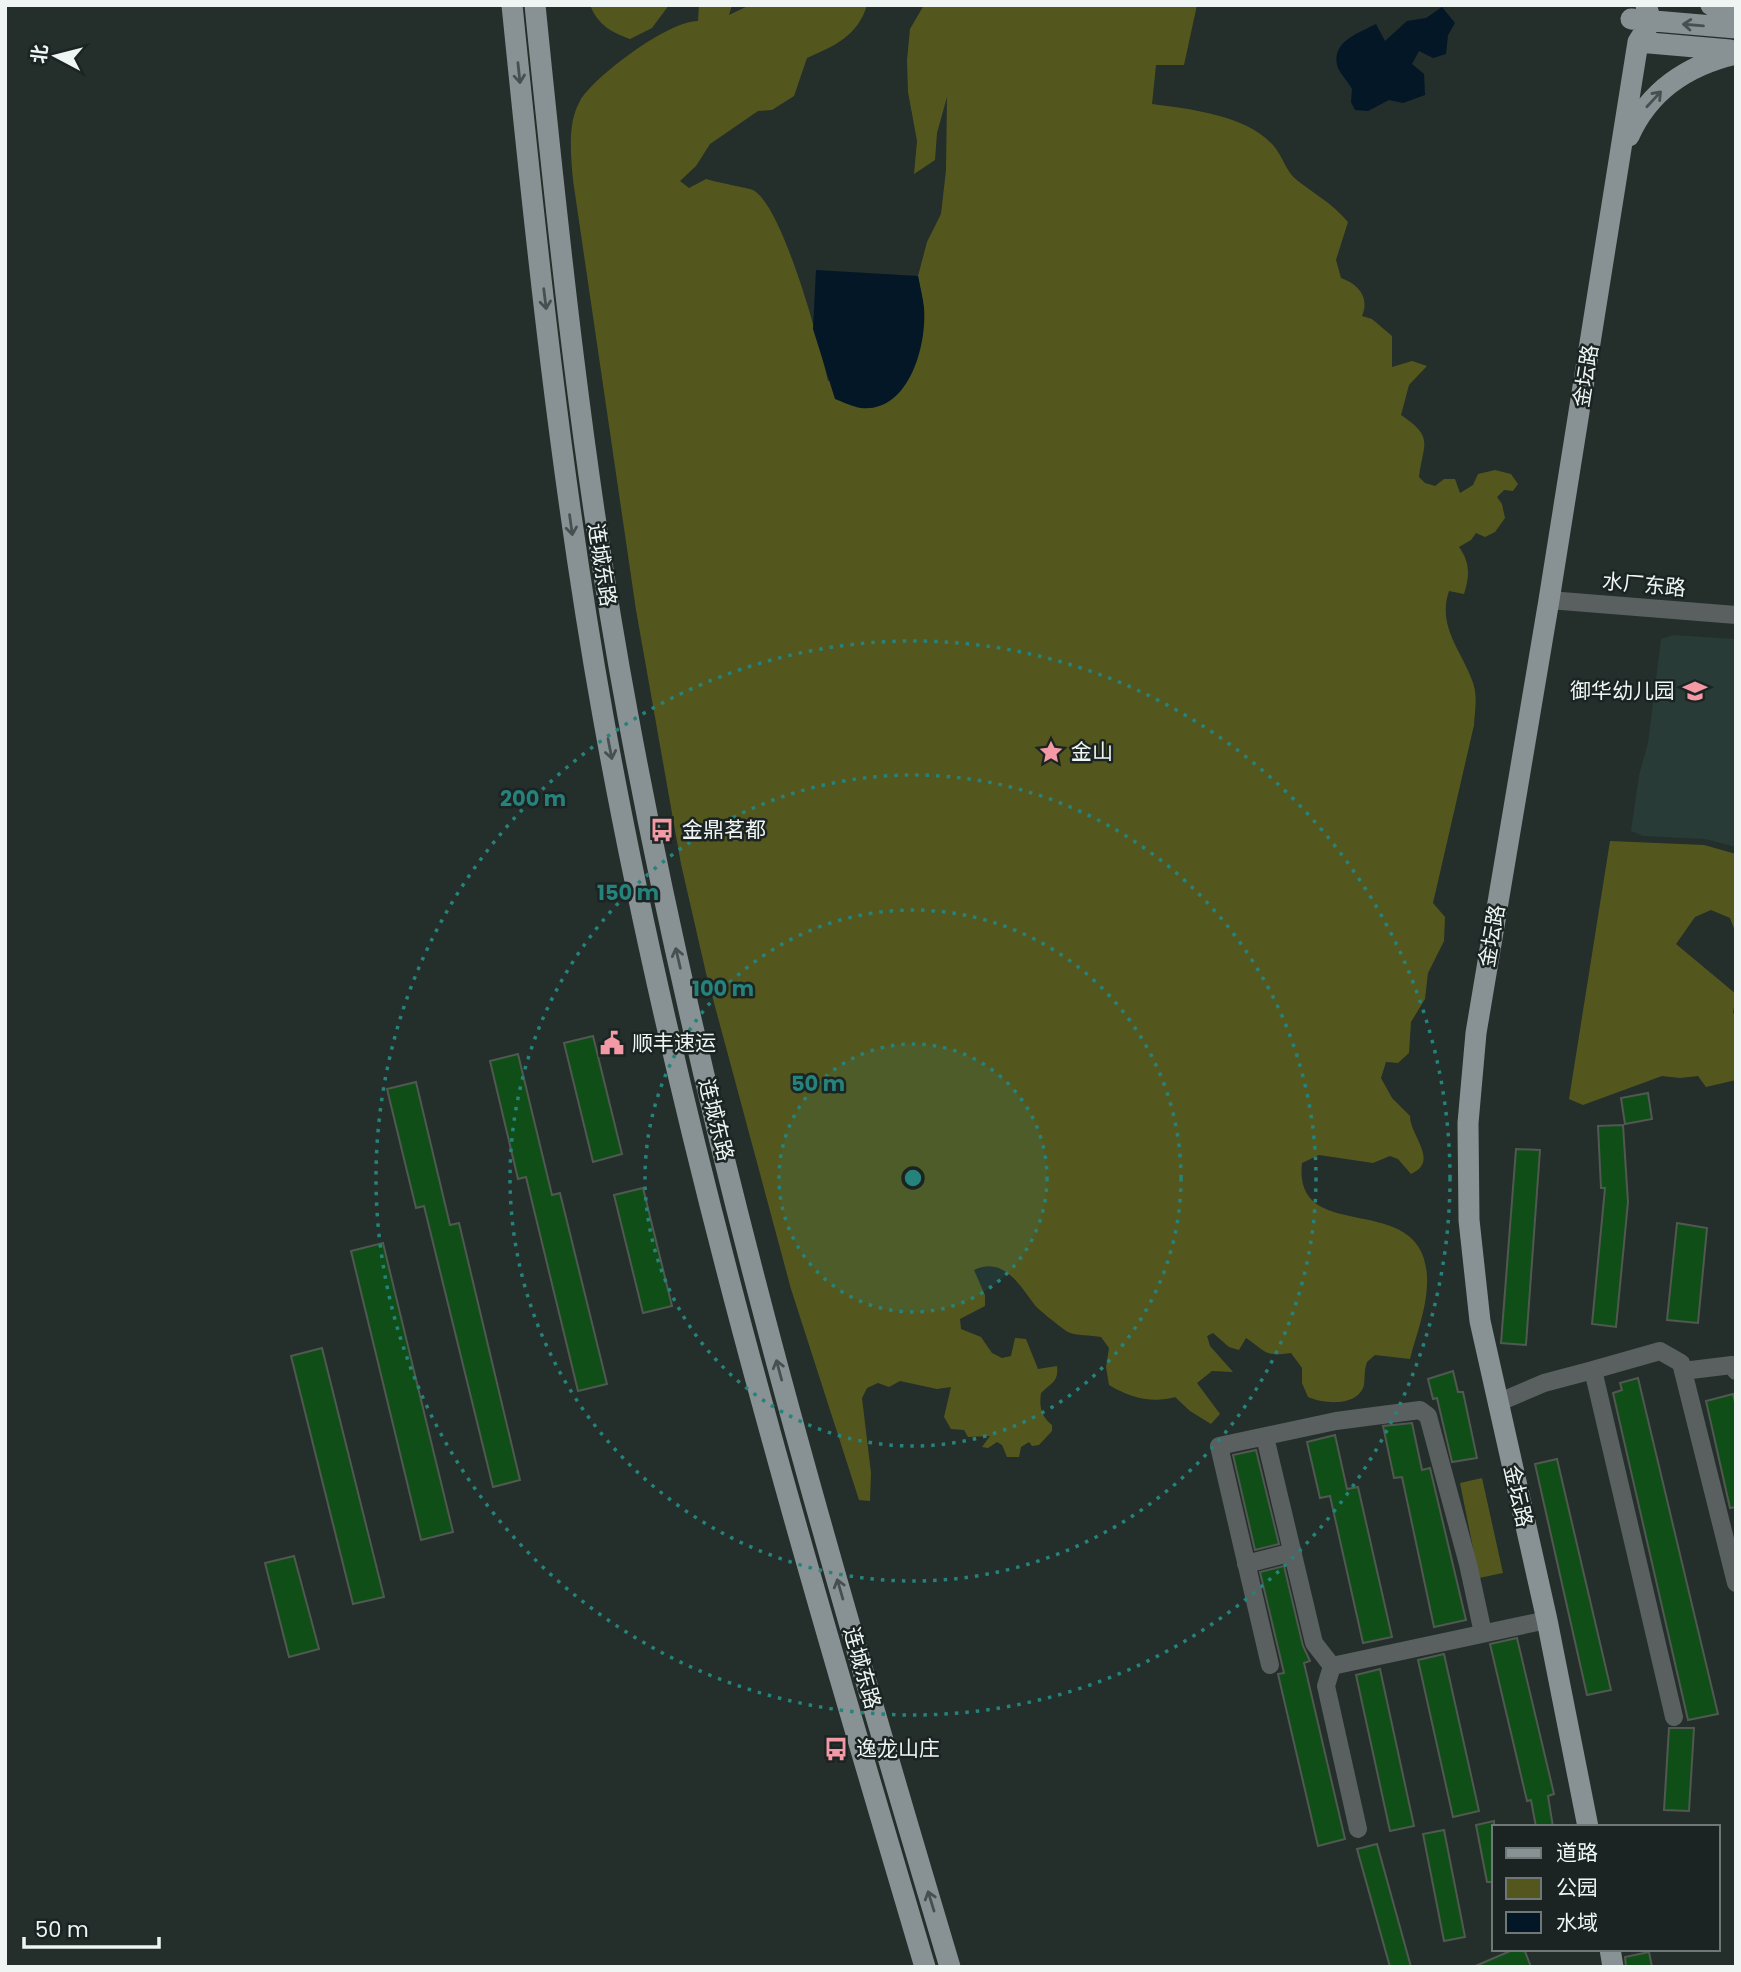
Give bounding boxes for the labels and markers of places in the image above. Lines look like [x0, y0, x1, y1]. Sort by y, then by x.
place label: 御华幼儿园 [1570, 676, 1675, 705]
school or university icon: 御华幼儿园 [1681, 677, 1709, 705]
place label: 金山 [1071, 737, 1113, 766]
place icon: 金山 [1037, 738, 1065, 766]
place label: 金鼎茗都 [682, 815, 766, 844]
bus stop icon: 金鼎茗都 [648, 816, 676, 844]
place label: 顺丰速运 [632, 1028, 716, 1057]
public building icon: 顺丰速运 [598, 1029, 626, 1057]
centre of rings [901, 1166, 925, 1190]
place label: 逸龙山庄 [856, 1734, 940, 1763]
bus stop icon: 逸龙山庄 [822, 1735, 850, 1763]

